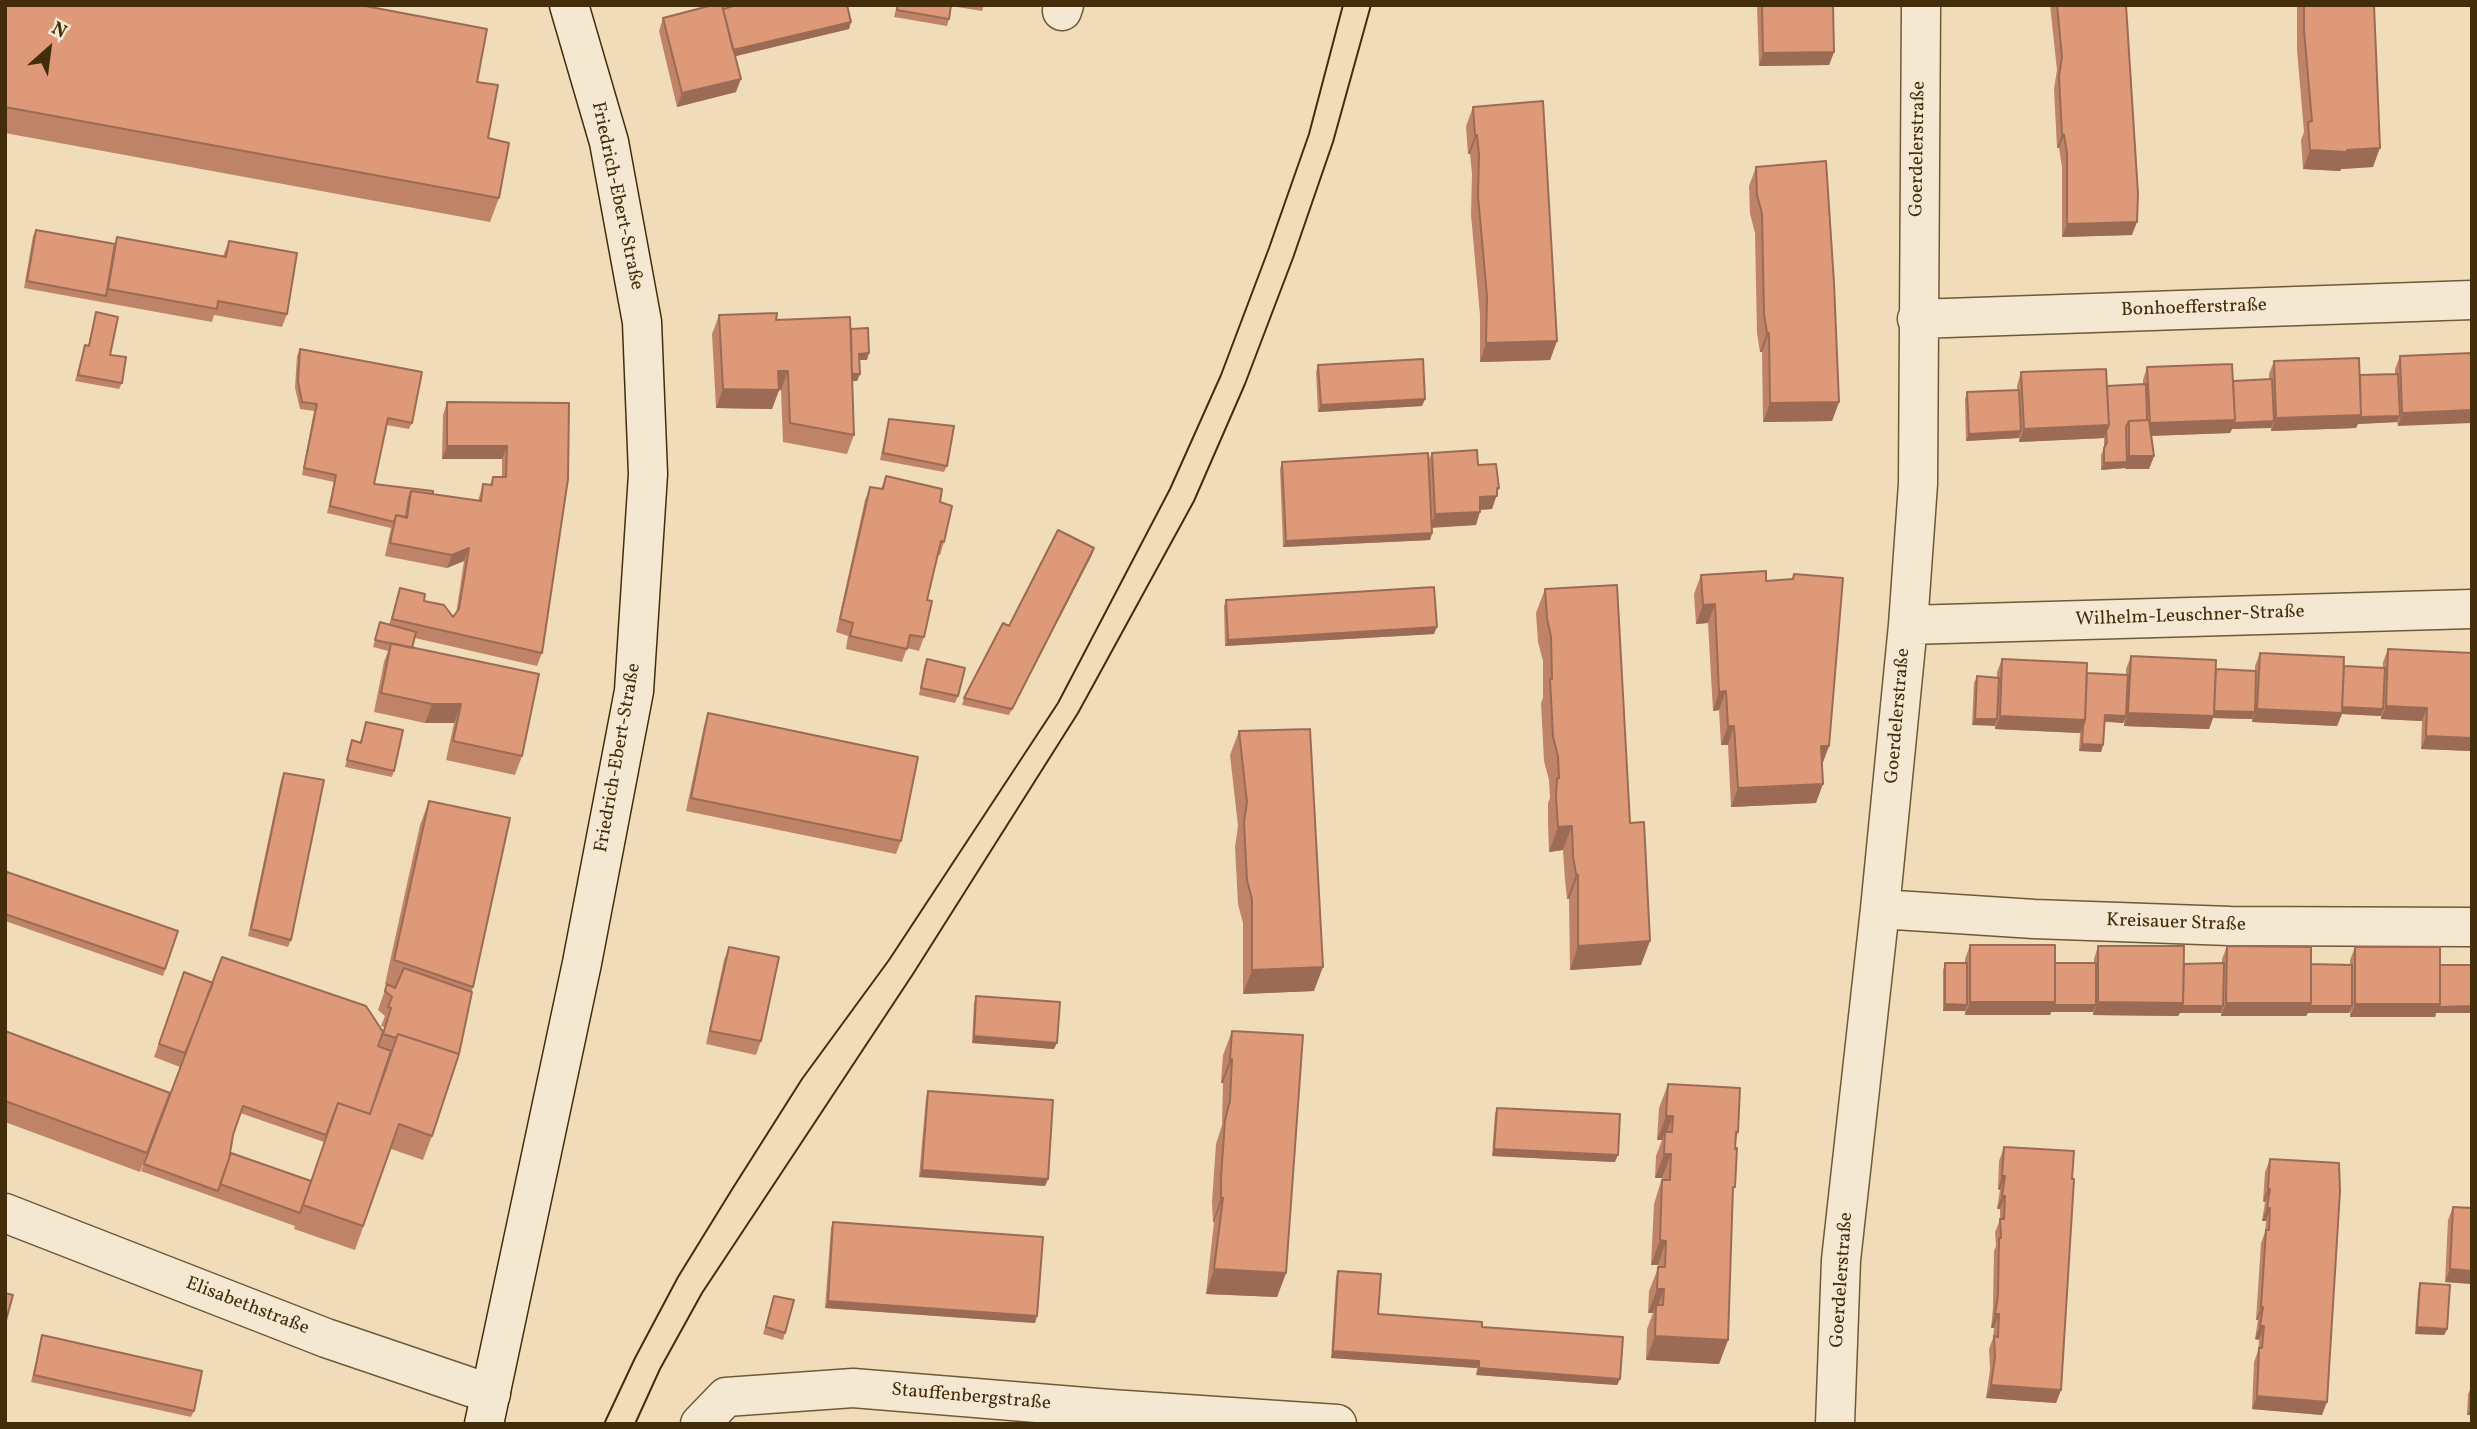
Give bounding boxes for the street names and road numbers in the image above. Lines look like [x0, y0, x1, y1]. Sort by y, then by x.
street label: Goerdelerstraße [1906, 81, 1932, 217]
street label: Friedrich-Ebert-Straße [585, 100, 647, 292]
street label: Bonhoefferstraße [2121, 295, 2267, 323]
street label: Wilhelm-Leuschner-Straße [2075, 602, 2305, 632]
street label: Goerdelerstraße [1882, 647, 1916, 785]
street label: Friedrich-Ebert-Straße [591, 662, 647, 854]
street label: Kreisauer Straße [2106, 910, 2246, 938]
street label: Goerdelerstraße [1827, 1211, 1859, 1349]
street label: Elisabethstraße [182, 1273, 312, 1341]
street label: Stauffenbergstraße [890, 1380, 1052, 1416]

